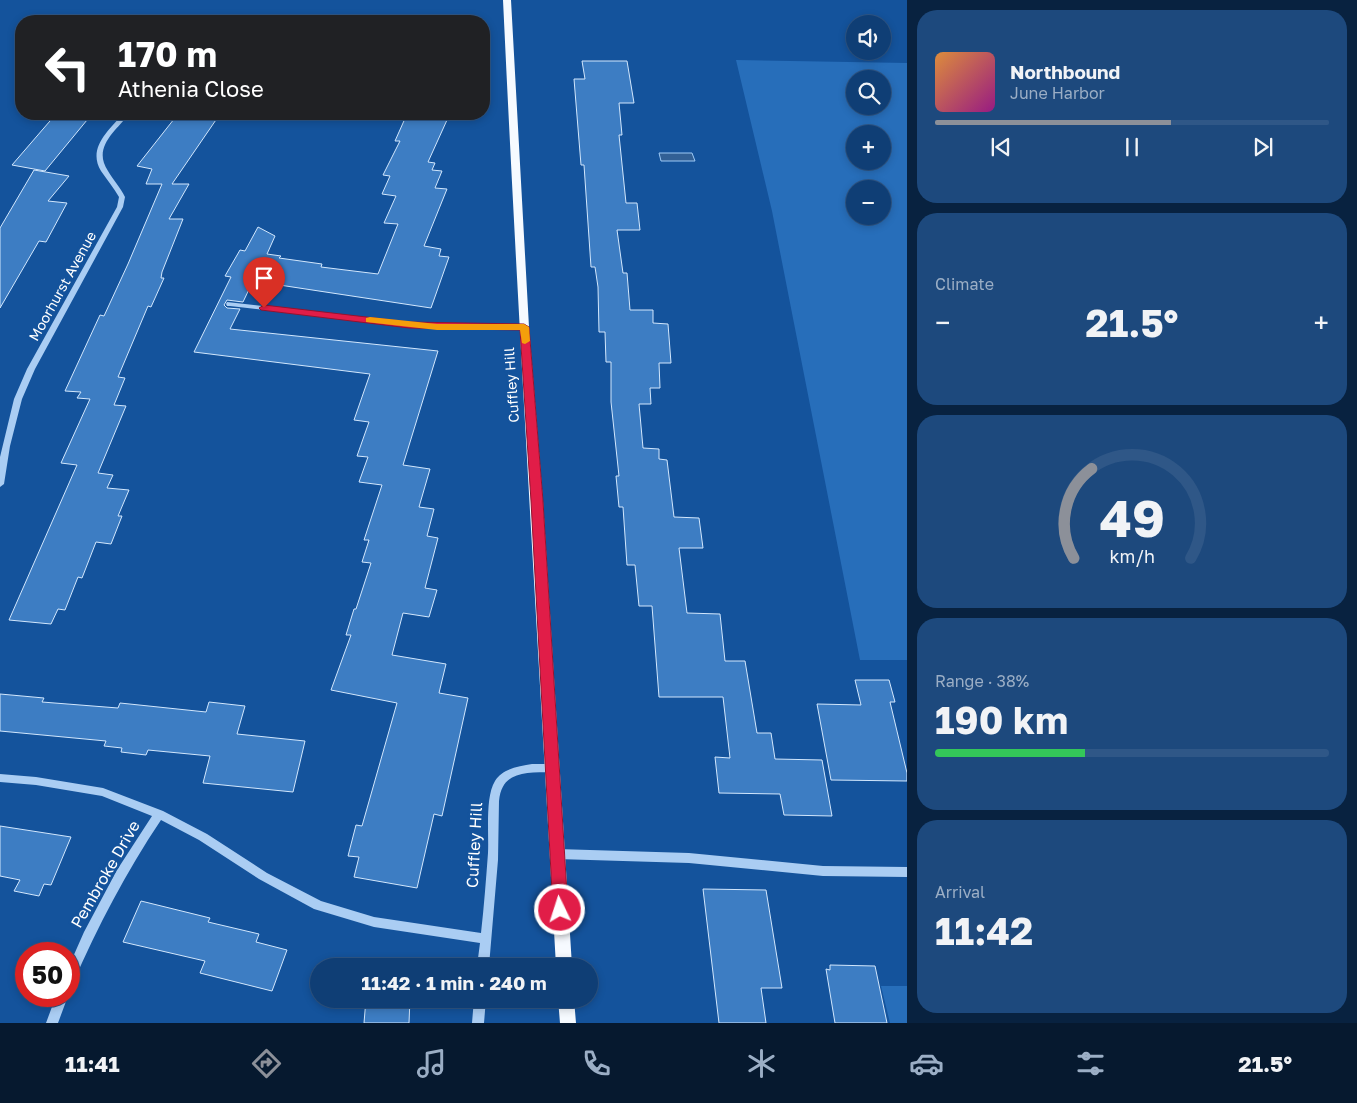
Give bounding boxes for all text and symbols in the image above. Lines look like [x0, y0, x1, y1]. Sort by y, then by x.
map controls [846, 15, 891, 225]
button: sound [846, 15, 891, 60]
text: 170 m [118, 33, 217, 75]
icon: left [35, 35, 100, 100]
text: Northbound [1010, 60, 1120, 83]
button: search [846, 70, 891, 115]
text: Athenia Close [118, 75, 264, 102]
text: June Harbor [1010, 83, 1105, 103]
button: + [846, 125, 891, 170]
icon: previous [987, 133, 1015, 161]
icon: pause [1118, 133, 1146, 161]
icon: next [1249, 133, 1277, 161]
button: − [846, 180, 891, 225]
street label: Moorhurst Avenue [25, 228, 99, 344]
pin [243, 257, 285, 308]
icon: arrive [250, 264, 278, 292]
text: Climate [935, 274, 994, 294]
text: 21.5° [1086, 300, 1178, 345]
text: − [935, 306, 950, 339]
text: + [1314, 306, 1329, 339]
street label: Cuffley Hill [500, 347, 522, 423]
text: 49 [1099, 486, 1165, 548]
text: km/h [1109, 545, 1155, 567]
text: Range · 38% [935, 671, 1029, 691]
text: 190 km [935, 697, 1068, 742]
street label: Cuffley Hill [462, 802, 486, 888]
street label: Pembroke Drive [66, 817, 144, 931]
text: Arrival [935, 882, 985, 902]
position arrow [533, 883, 585, 935]
text: 11:42 [935, 908, 1033, 953]
speed limit sign: 50 [15, 942, 80, 1007]
text: 11:42 · 1 min · 240 m [361, 971, 547, 994]
icon: directions [249, 1046, 284, 1081]
icon: music [414, 1046, 449, 1081]
icon: phone [579, 1046, 614, 1081]
icon: climate [744, 1046, 779, 1081]
icon: car [909, 1046, 944, 1081]
icon: filters [1073, 1046, 1108, 1081]
text: 11:41 [65, 1050, 120, 1077]
text: 21.5° [1238, 1050, 1292, 1077]

